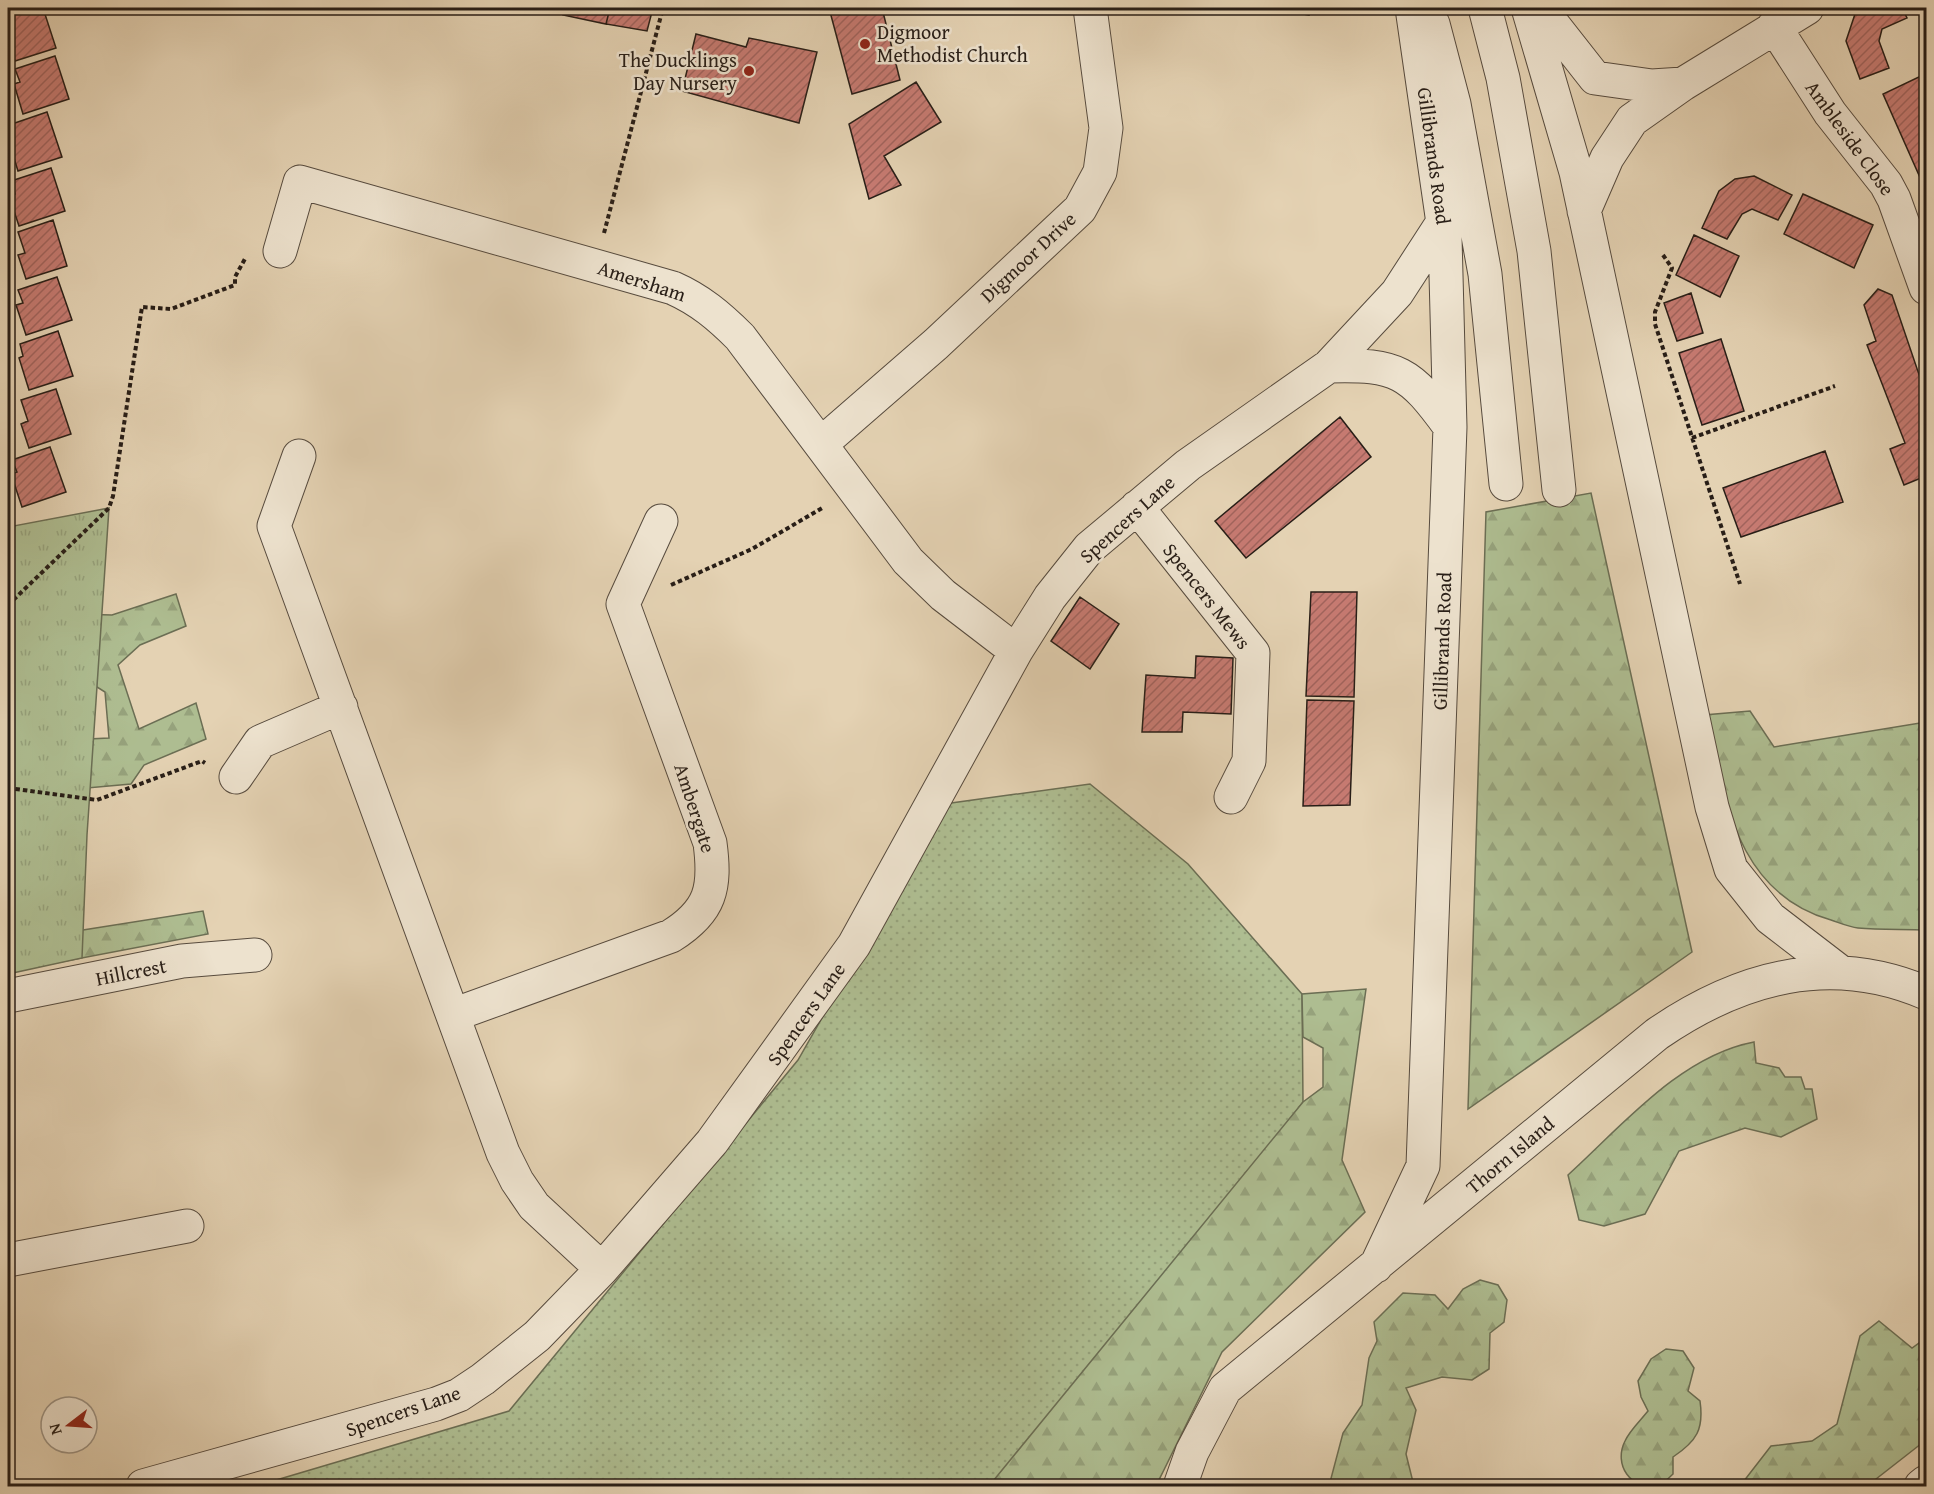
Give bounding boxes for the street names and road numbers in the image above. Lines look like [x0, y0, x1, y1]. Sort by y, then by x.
street label: Ambleside Close [1799, 74, 1902, 201]
street label: Gillibrands Road [1411, 85, 1459, 227]
street label: Digmoor Drive [973, 204, 1082, 309]
street label: Amersham [594, 253, 691, 309]
street label: Spencers Lane [1072, 468, 1181, 569]
street label: Spencers Mews [1157, 536, 1258, 655]
street label: Gillibrands Road [1425, 571, 1458, 711]
street label: Ambergate [667, 759, 724, 856]
street label: Hillcrest [93, 950, 169, 993]
street label: Spencers Lane [759, 956, 852, 1071]
street label: Thorn Island [1459, 1109, 1560, 1200]
street label: Spencers Lane [341, 1377, 464, 1444]

